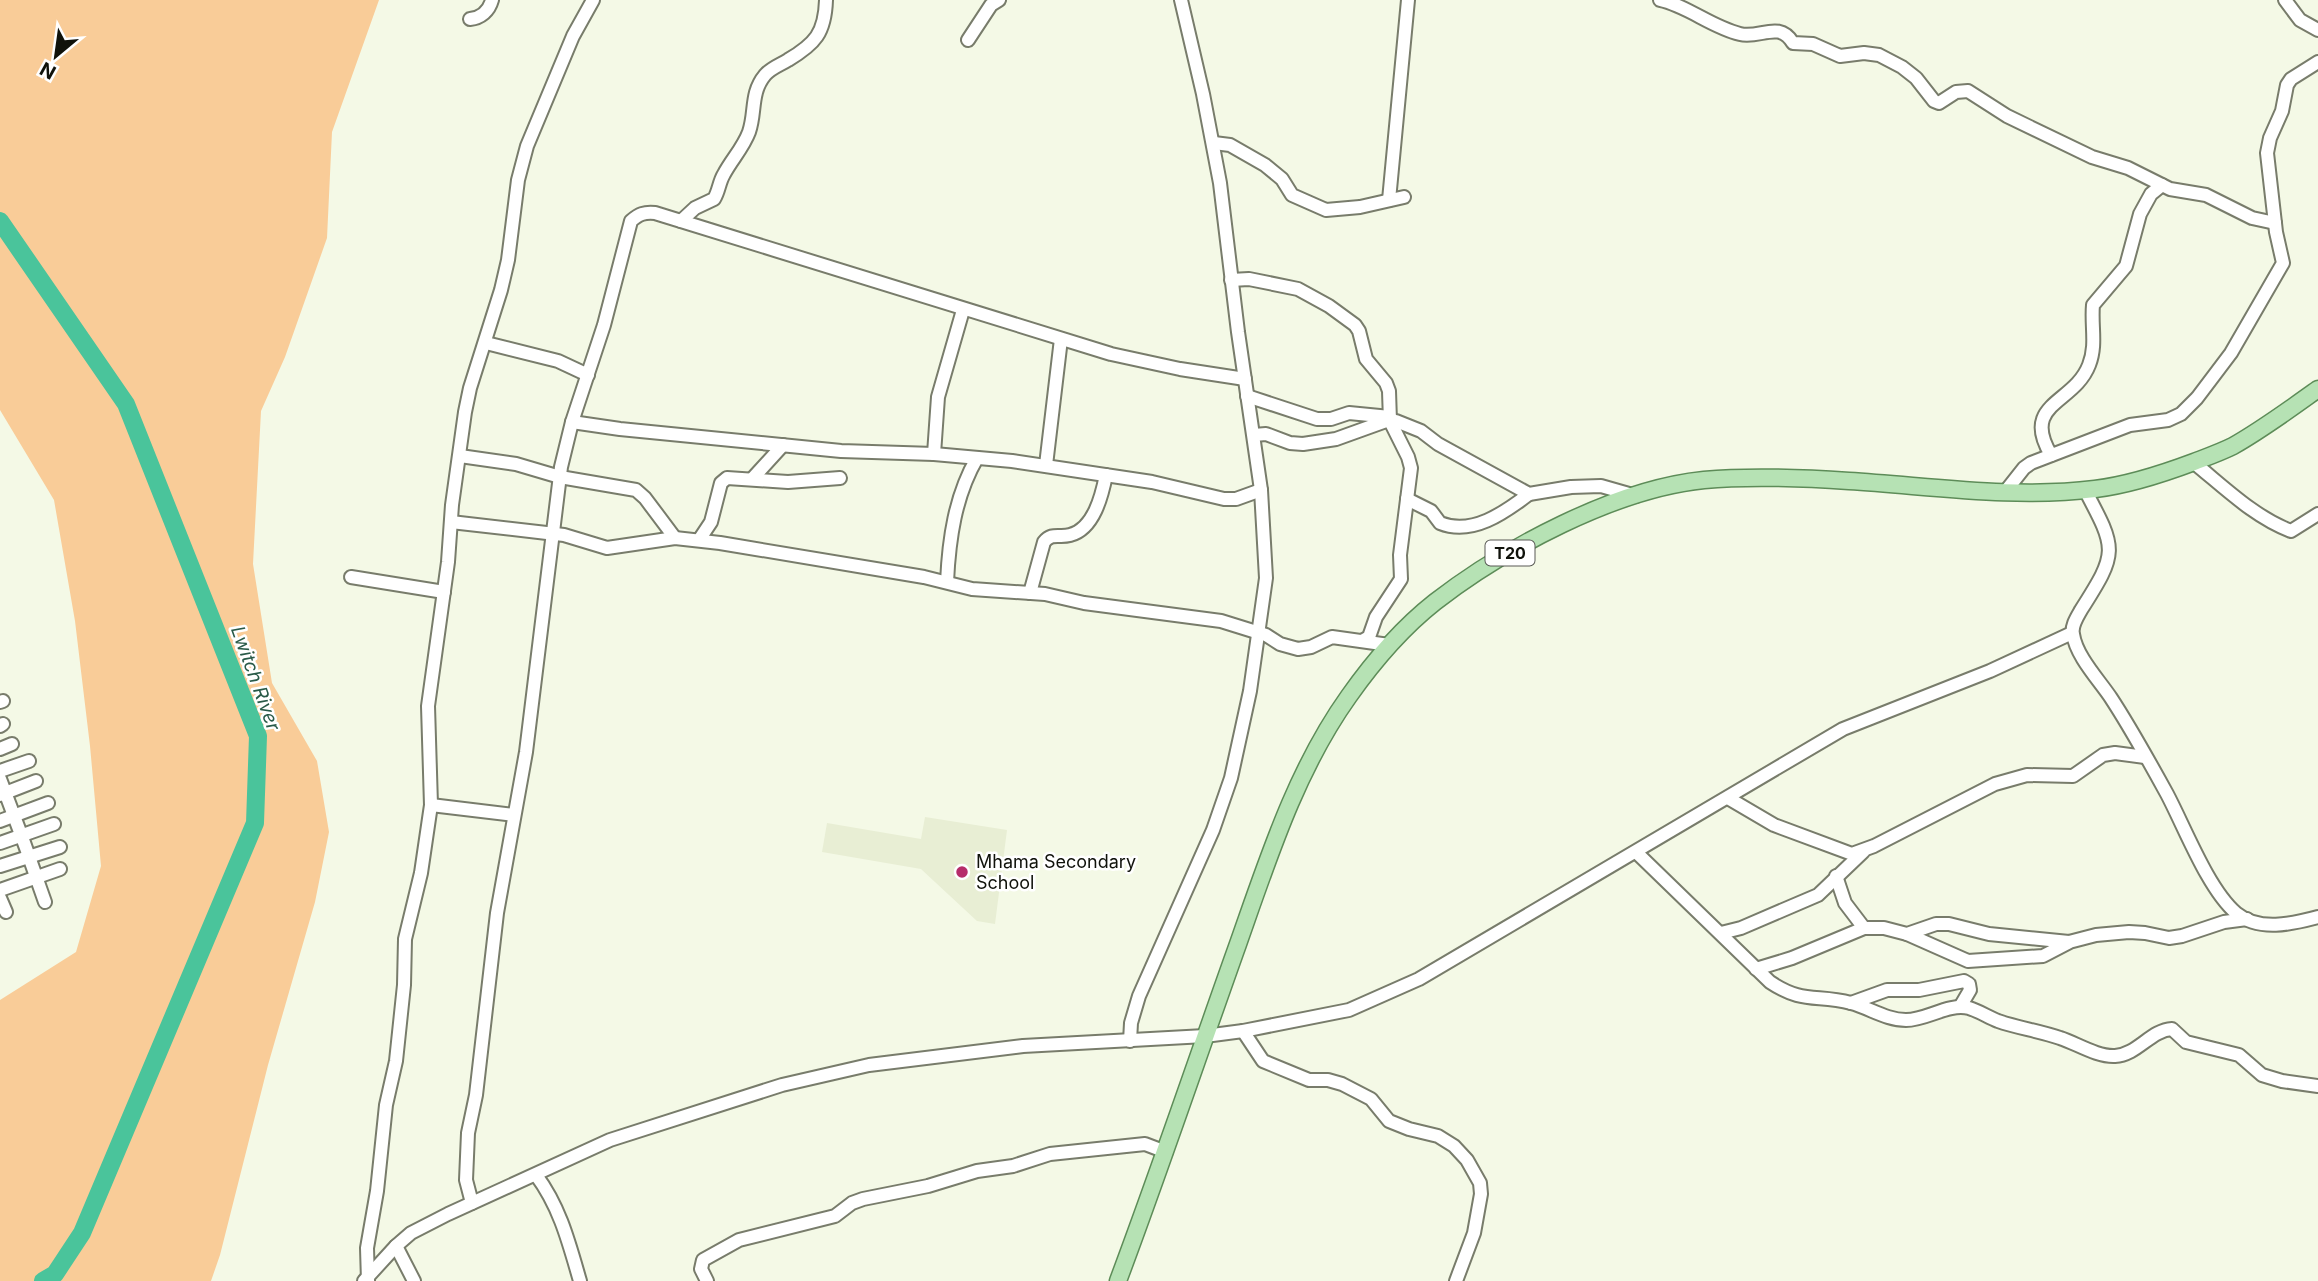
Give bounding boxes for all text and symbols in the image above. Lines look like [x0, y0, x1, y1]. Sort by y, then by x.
north arrow [21, 21, 91, 91]
text: N [36, 57, 60, 84]
road number: T20 [1486, 540, 1534, 566]
water label: Lwitch River [226, 623, 285, 734]
place label: Mhama Secondary School [976, 851, 1136, 893]
marker: Mhama Secondary School [954, 864, 970, 880]

